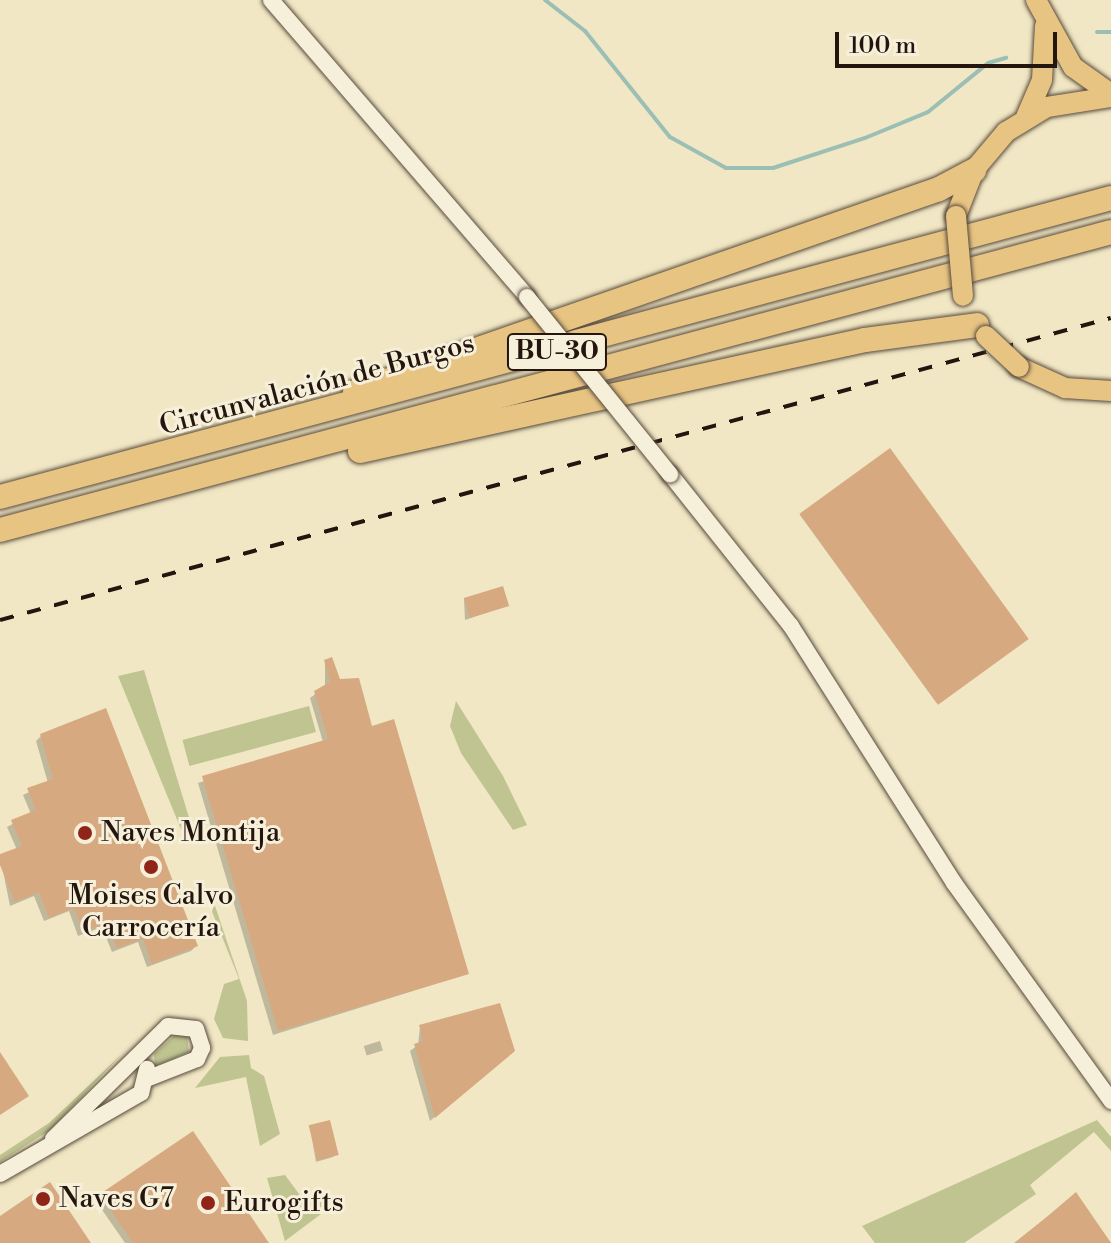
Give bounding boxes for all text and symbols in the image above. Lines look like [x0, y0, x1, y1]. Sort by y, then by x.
scale bar [839, 16, 1061, 66]
text: 100 m [849, 31, 916, 61]
street label: Circunvalación de Burgos [156, 327, 478, 443]
road number: BU-30 [505, 330, 609, 374]
place label: Naves Montija [101, 816, 280, 850]
marker: Naves Montija [76, 824, 94, 842]
marker: Moises Calvo Carrocería [142, 858, 160, 876]
place label: Moises Calvo Carrocería [68, 879, 234, 945]
place label: Naves G7 [59, 1182, 174, 1216]
place label: Eurogifts [224, 1186, 344, 1220]
marker: Naves G7 [34, 1190, 52, 1208]
marker: Eurogifts [199, 1194, 217, 1212]

